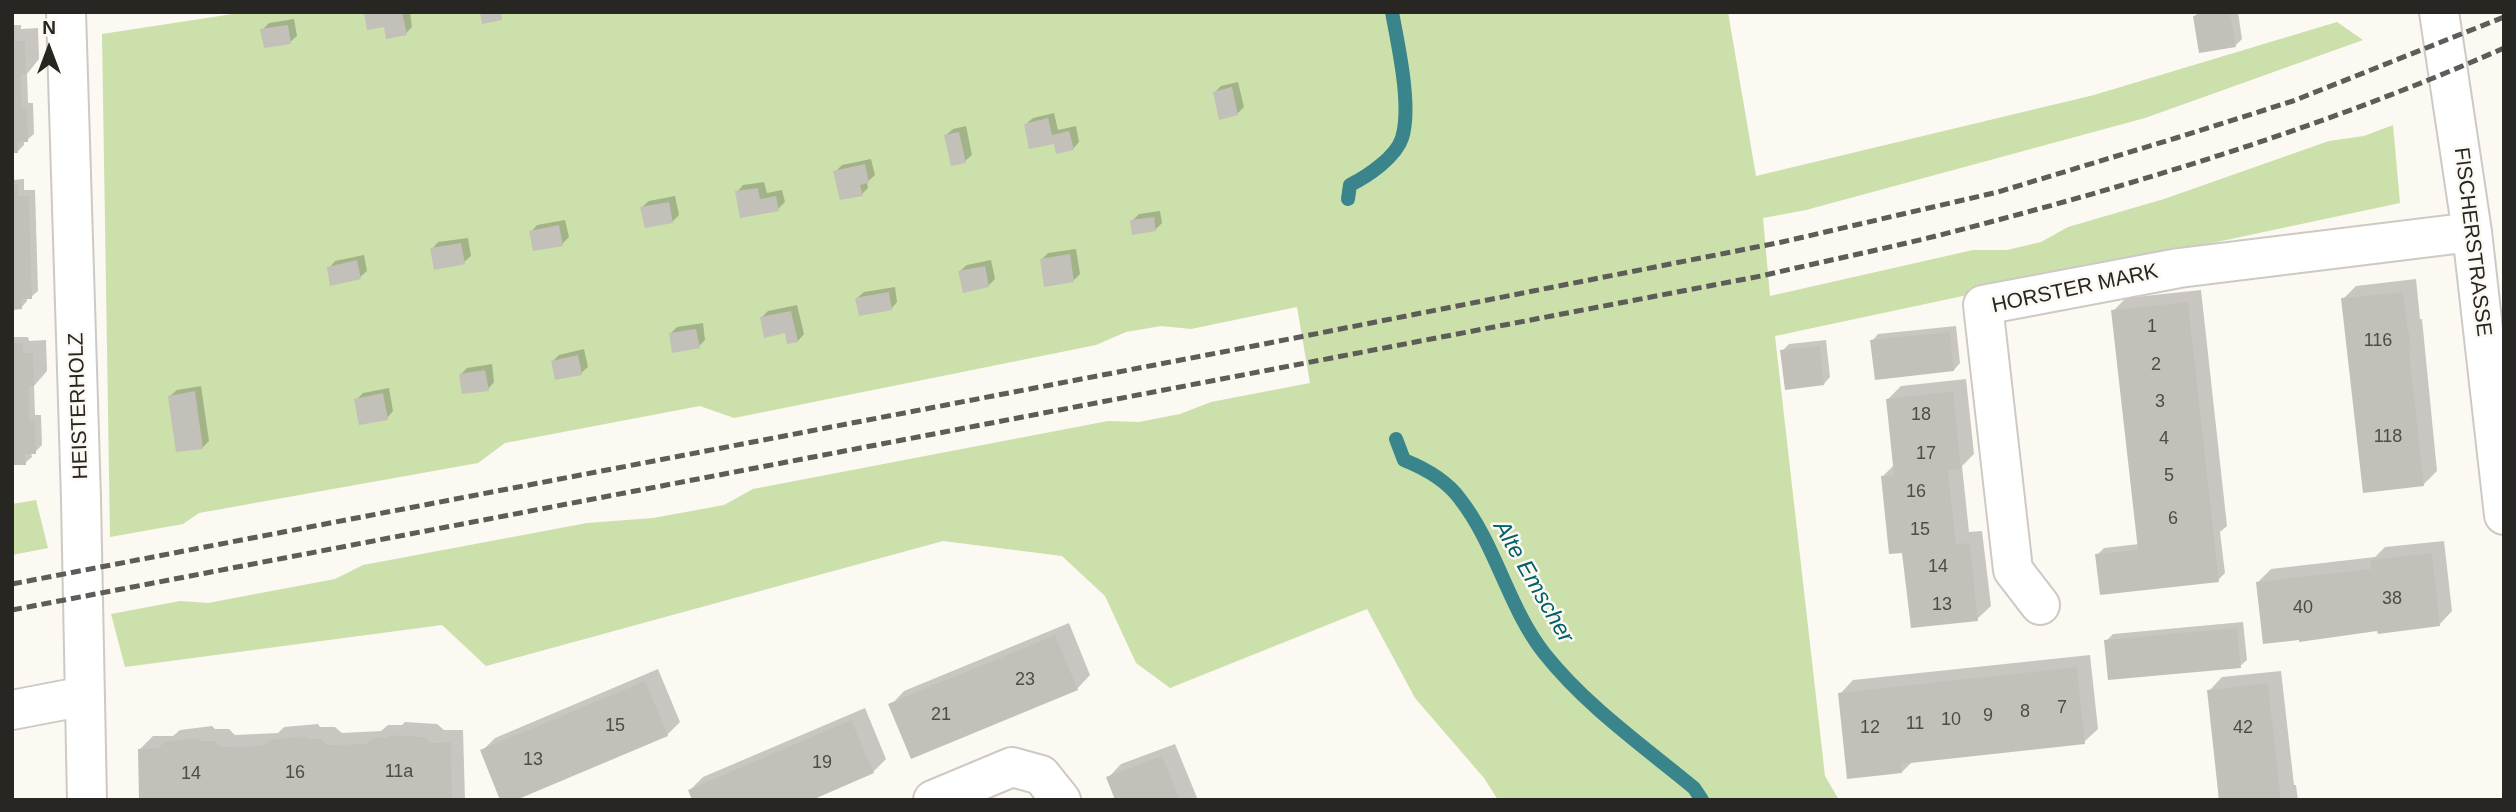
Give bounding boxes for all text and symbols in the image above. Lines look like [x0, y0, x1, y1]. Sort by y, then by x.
north arrow [14, 14, 84, 84]
text: N [42, 17, 56, 38]
street label: FISCHERSTRASSE [2448, 146, 2496, 338]
street label: HORSTER MARK [1990, 259, 2160, 319]
house number: 1 [2147, 316, 2157, 338]
house number: 116 [2364, 330, 2392, 352]
street label: HEISTERHOLZ [64, 332, 94, 480]
house number: 2 [2151, 354, 2161, 376]
house number: 3 [2155, 391, 2165, 413]
house number: 18 [1911, 404, 1931, 426]
house number: 118 [2374, 426, 2402, 448]
house number: 4 [2159, 428, 2169, 450]
house number: 17 [1916, 443, 1936, 465]
house number: 5 [2164, 465, 2174, 487]
house number: 16 [1906, 481, 1926, 503]
house number: 6 [2168, 508, 2178, 530]
water label: Alte Emscher [1487, 516, 1579, 648]
house number: 15 [1910, 519, 1930, 541]
house number: 14 [1928, 556, 1948, 578]
house number: 38 [2382, 588, 2402, 610]
house number: 13 [1932, 594, 1952, 616]
house number: 40 [2293, 597, 2313, 619]
house number: 23 [1015, 669, 1035, 691]
house number: 7 [2057, 697, 2067, 719]
house number: 8 [2020, 701, 2030, 723]
house number: 21 [931, 704, 951, 726]
house number: 9 [1983, 705, 1993, 727]
house number: 10 [1941, 709, 1961, 731]
house number: 11 [1906, 713, 1924, 735]
house number: 15 [605, 715, 625, 737]
house number: 12 [1860, 717, 1880, 739]
house number: 42 [2233, 717, 2253, 739]
house number: 13 [523, 749, 543, 771]
house number: 19 [812, 752, 832, 774]
house number: 11a [385, 761, 413, 783]
house number: 16 [285, 762, 305, 784]
house number: 14 [181, 763, 201, 785]

